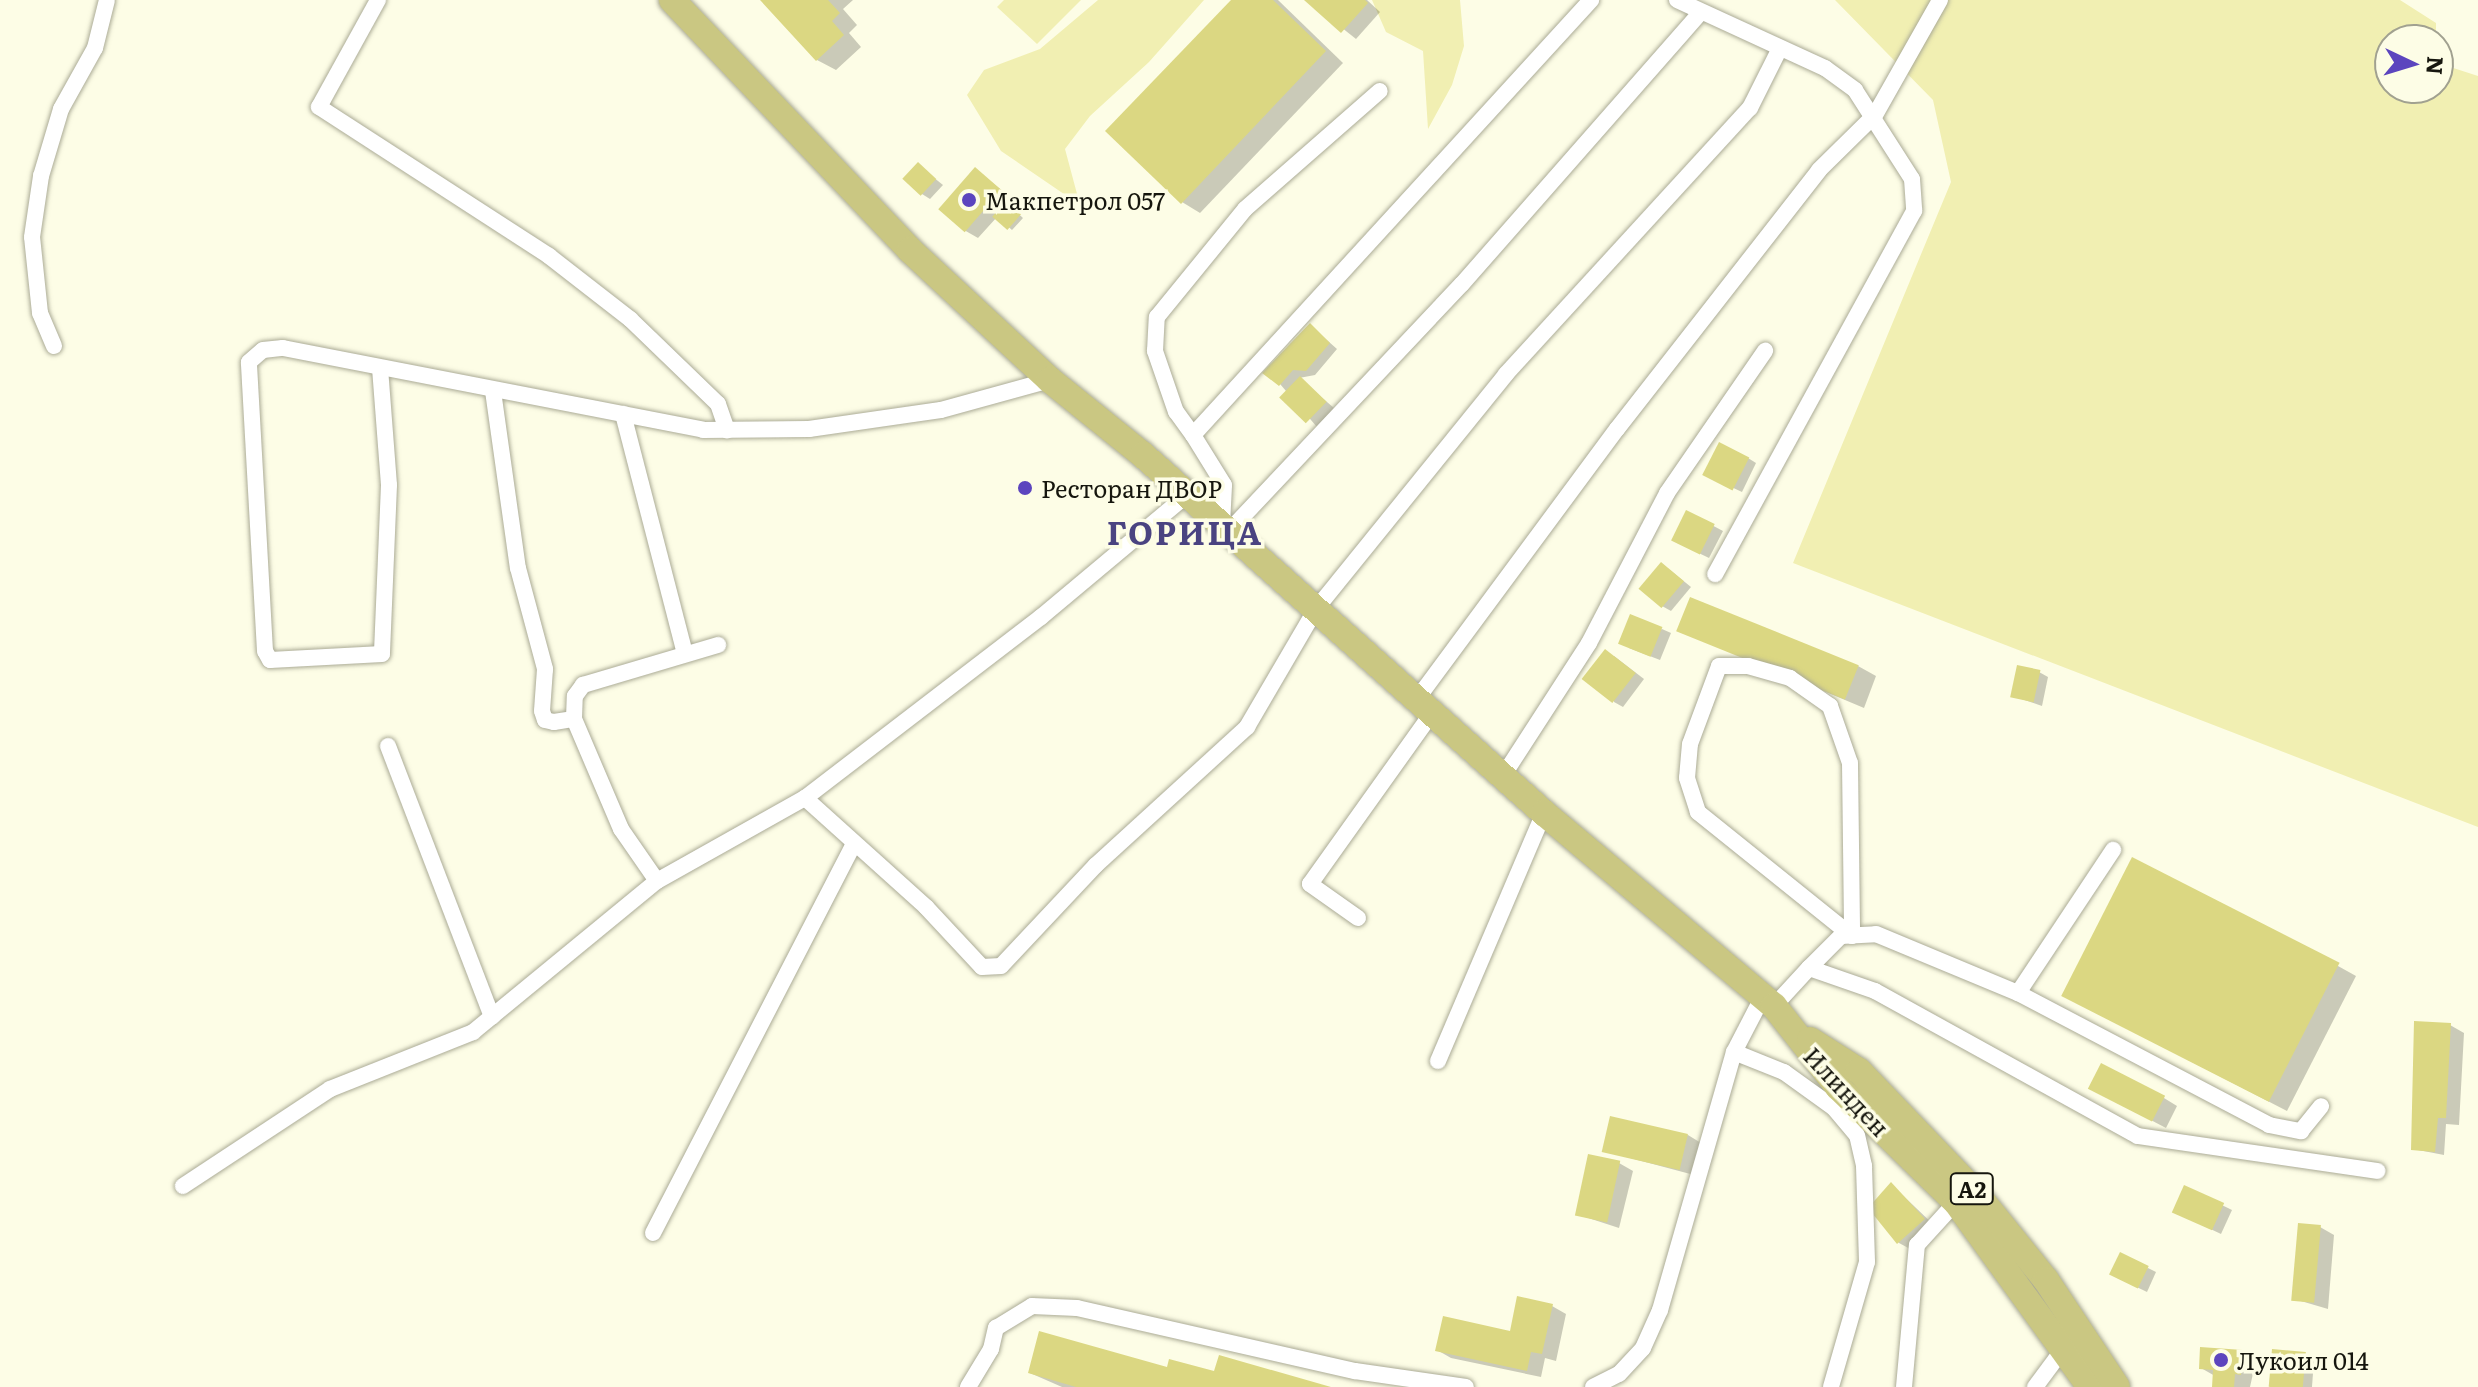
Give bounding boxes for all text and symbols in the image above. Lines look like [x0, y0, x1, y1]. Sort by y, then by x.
north arrow [2374, 24, 2454, 104]
text: N [2419, 55, 2454, 76]
place label: Макпетрол 057 [985, 186, 1165, 214]
marker: Макпетрол 057 [960, 191, 978, 209]
place label: Ресторан ДВОР [1041, 474, 1222, 502]
marker: Ресторан ДВОР [1016, 479, 1034, 497]
district label: ГОРИЦА [1107, 512, 1263, 550]
street label: Илинден [1799, 1041, 1895, 1141]
road number: A2 [1948, 1171, 1996, 1207]
place label: Лукоил 014 [2237, 1346, 2369, 1374]
marker: Лукоил 014 [2212, 1351, 2230, 1369]

